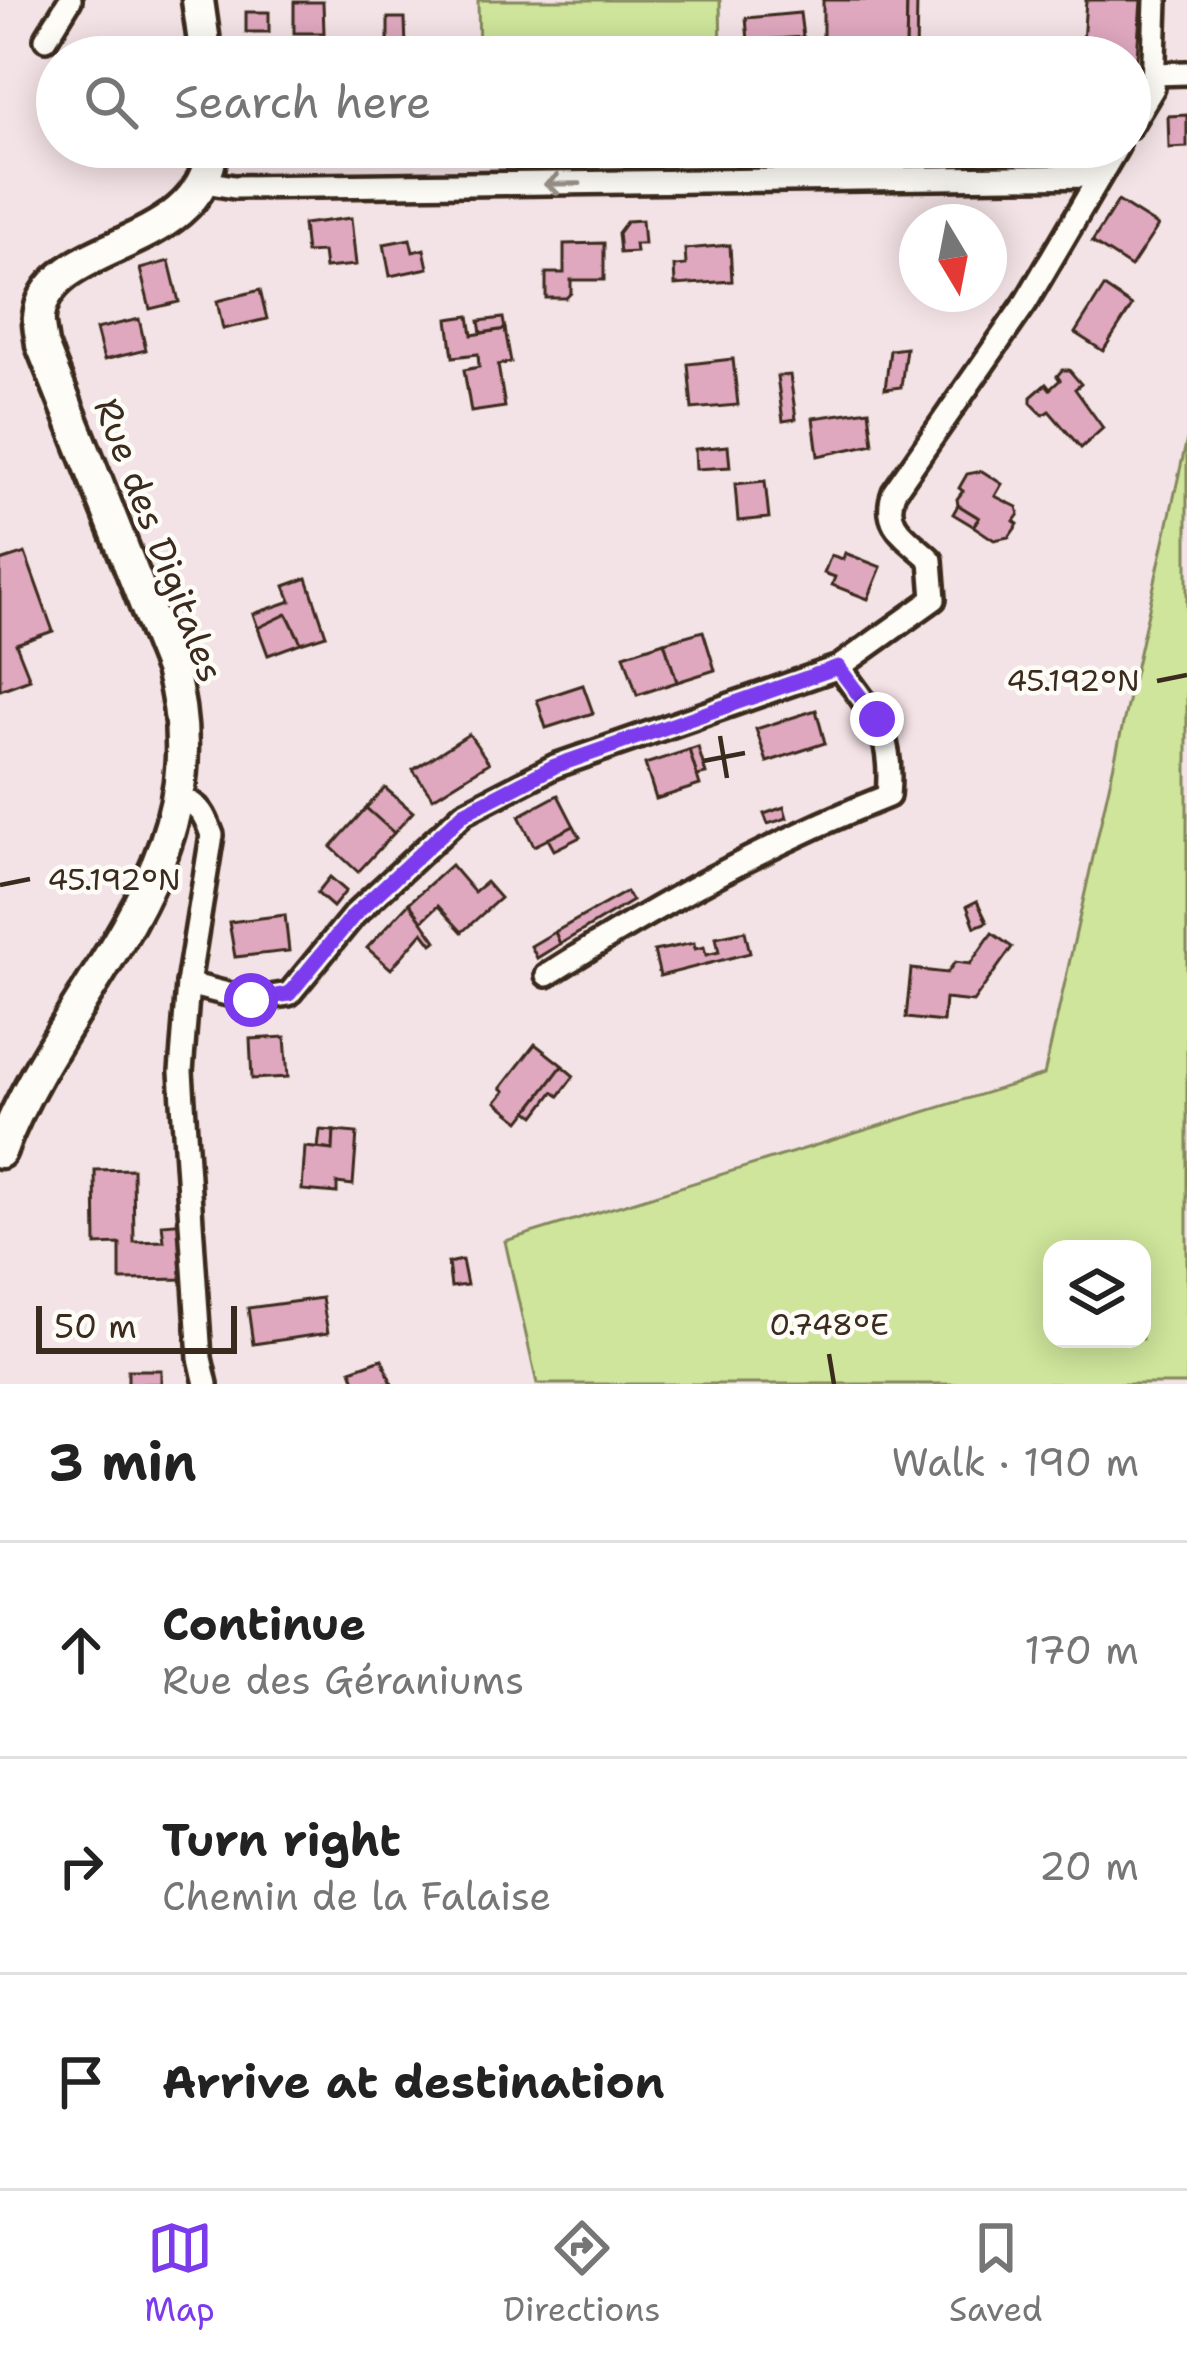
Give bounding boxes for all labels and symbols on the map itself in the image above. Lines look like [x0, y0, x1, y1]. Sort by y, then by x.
one-way arrow [543, 172, 582, 195]
north arrow [899, 204, 1007, 312]
street label: Rue des Digitales [82, 391, 236, 689]
text: 45.192°N [1006, 660, 1140, 701]
route end [850, 692, 904, 746]
text: 45.192°N [47, 859, 181, 900]
route start [224, 973, 278, 1027]
scale bar [36, 1300, 237, 1353]
text: 0.748°E [769, 1304, 889, 1345]

